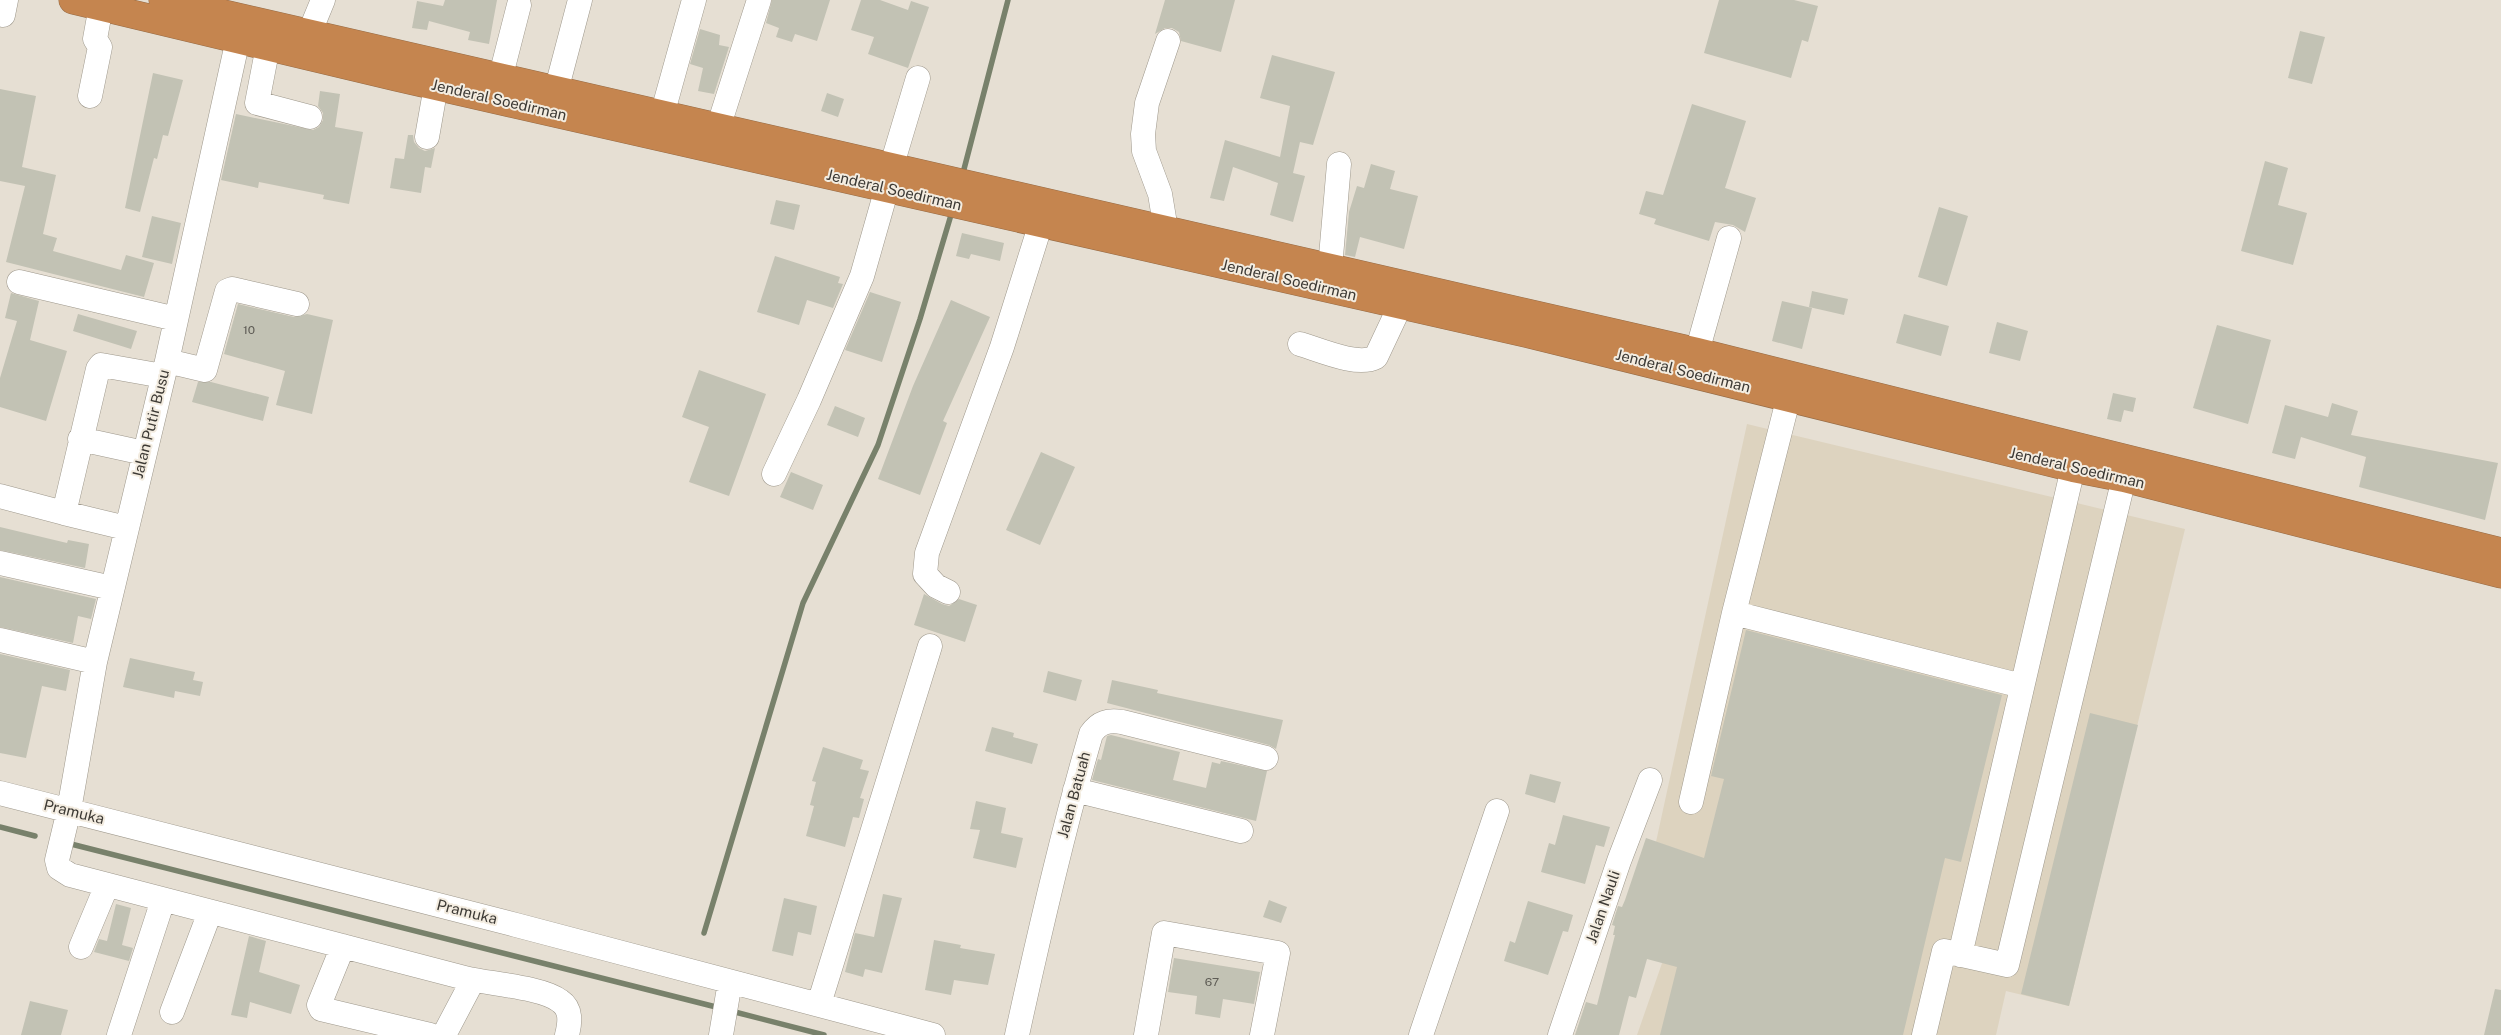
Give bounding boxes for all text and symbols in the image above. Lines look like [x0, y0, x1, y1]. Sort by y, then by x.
street label: Jenderal Soedirman [430, 76, 568, 123]
street label: Jenderal Soedirman [825, 166, 963, 213]
street label: Jenderal Soedirman [1220, 256, 1358, 303]
house number: 10 [243, 323, 255, 337]
street label: Jenderal Soedirman [1614, 346, 1752, 395]
street label: Jalan Putir Busu [129, 368, 172, 480]
street label: Jenderal Soedirman [2008, 444, 2146, 491]
street label: Jalan Batuah [1054, 750, 1093, 840]
street label: Pramuka [42, 796, 106, 827]
street label: Jalan Nauli [1582, 868, 1623, 945]
street label: Pramuka [435, 896, 499, 927]
house number: 67 [1205, 975, 1219, 989]

